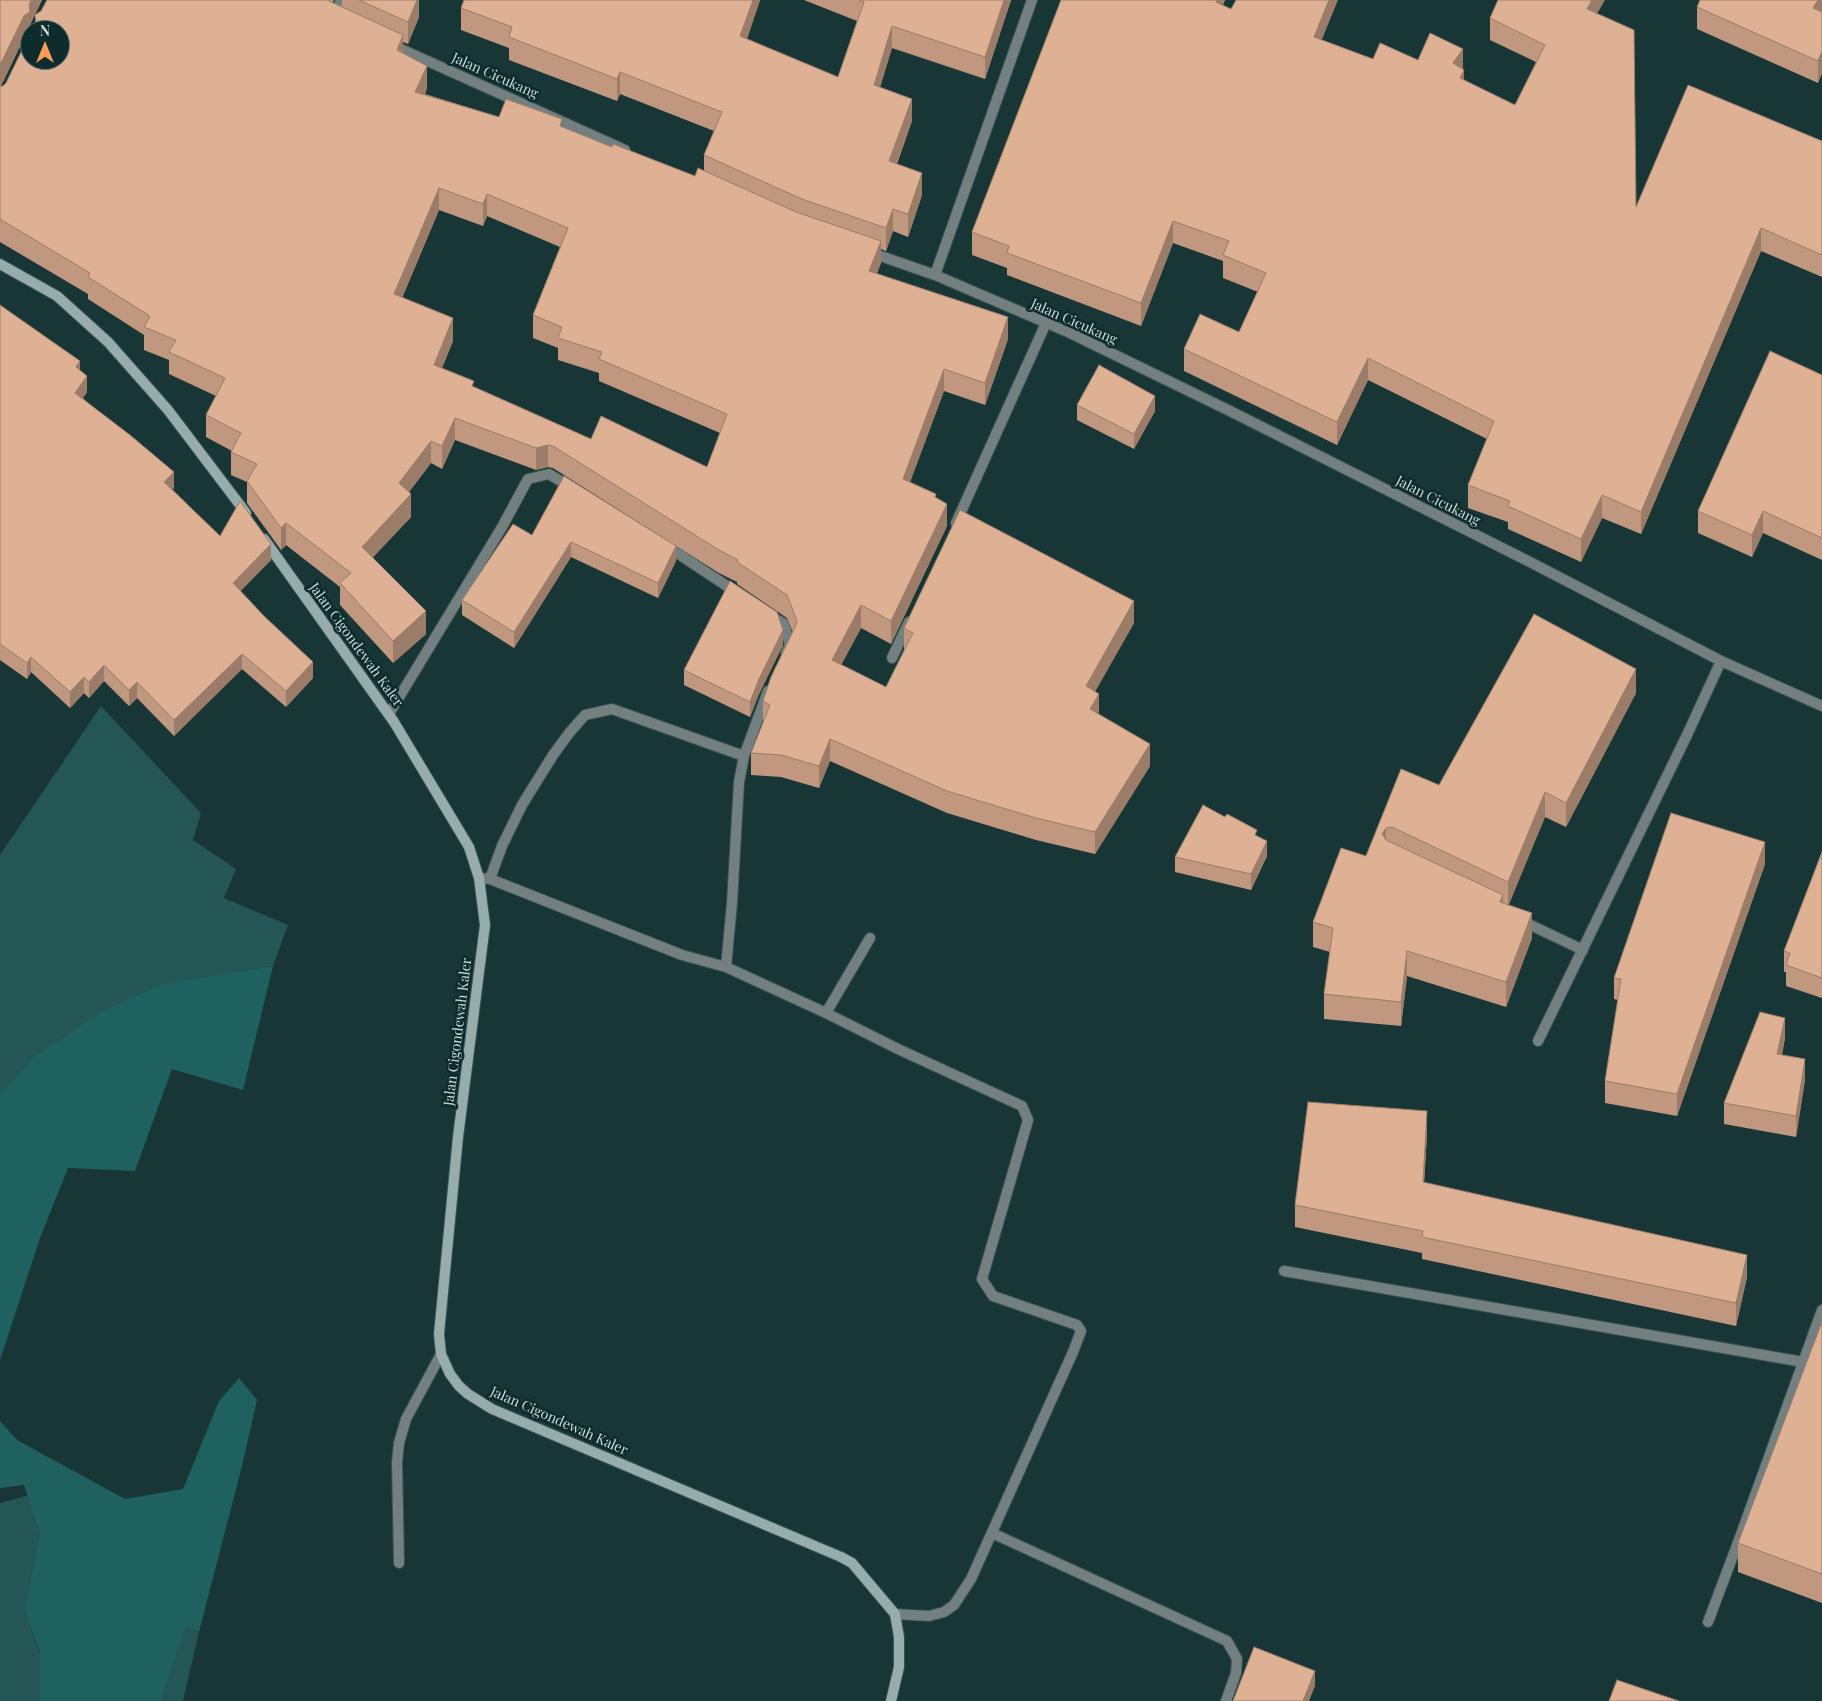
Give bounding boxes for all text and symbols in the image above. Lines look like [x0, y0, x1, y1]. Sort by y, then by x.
north arrow [20, 20, 70, 70]
text: N [40, 21, 50, 40]
street label: Jalan Cicukang [449, 49, 541, 103]
street label: Jalan Cicukang [1028, 295, 1120, 349]
street label: Jalan Cicukang [1393, 472, 1483, 530]
street label: Jalan Cigondewah Kaler [305, 580, 407, 710]
street label: Jalan Cigondewah Kaler [441, 957, 475, 1107]
street label: Jalan Cigondewah Kaler [488, 1383, 630, 1459]

